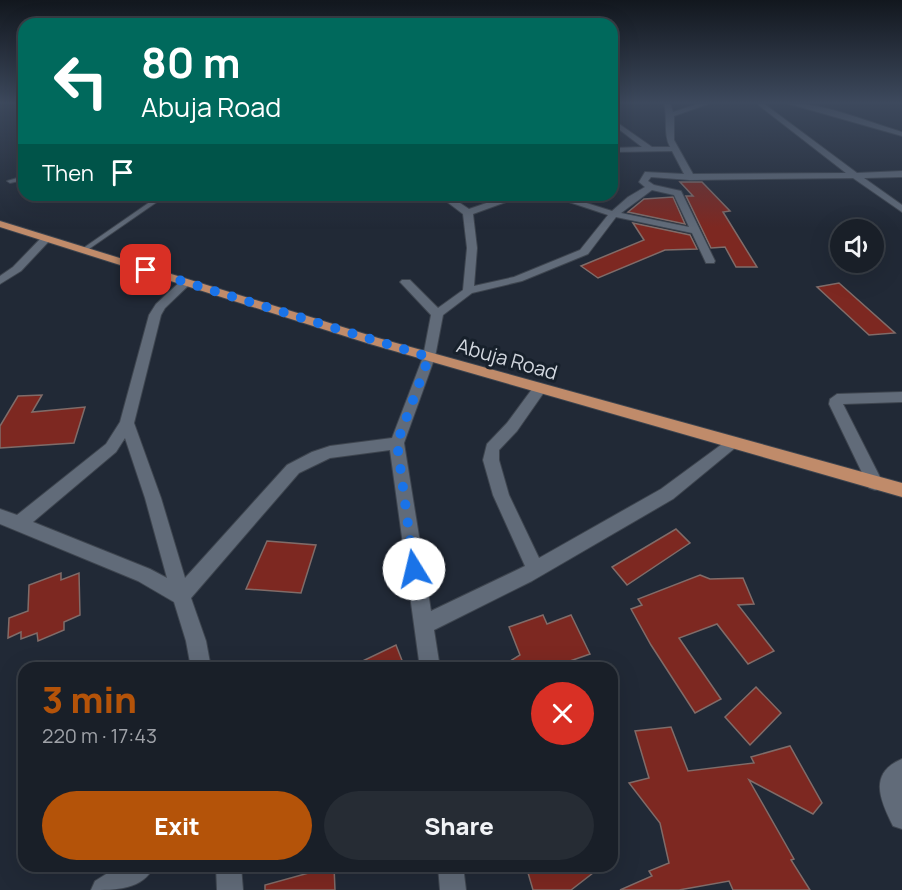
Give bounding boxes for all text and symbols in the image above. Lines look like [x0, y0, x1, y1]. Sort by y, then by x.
text: 80 m [141, 33, 241, 91]
icon: left [42, 42, 120, 120]
text: Abuja Road [141, 88, 281, 125]
icon: arrive [106, 156, 139, 189]
text: Then [42, 158, 94, 188]
map controls [830, 219, 884, 273]
button: sound [830, 219, 884, 273]
pin [120, 244, 171, 295]
icon: arrive [129, 253, 162, 286]
street label: Abuja Road [453, 331, 561, 386]
position arrow [382, 537, 446, 601]
text: 3 min [42, 675, 137, 724]
button: close [531, 682, 594, 745]
text: 220 m · 17:43 [42, 722, 157, 749]
button: Exit [42, 791, 312, 860]
button: Share [324, 791, 594, 860]

